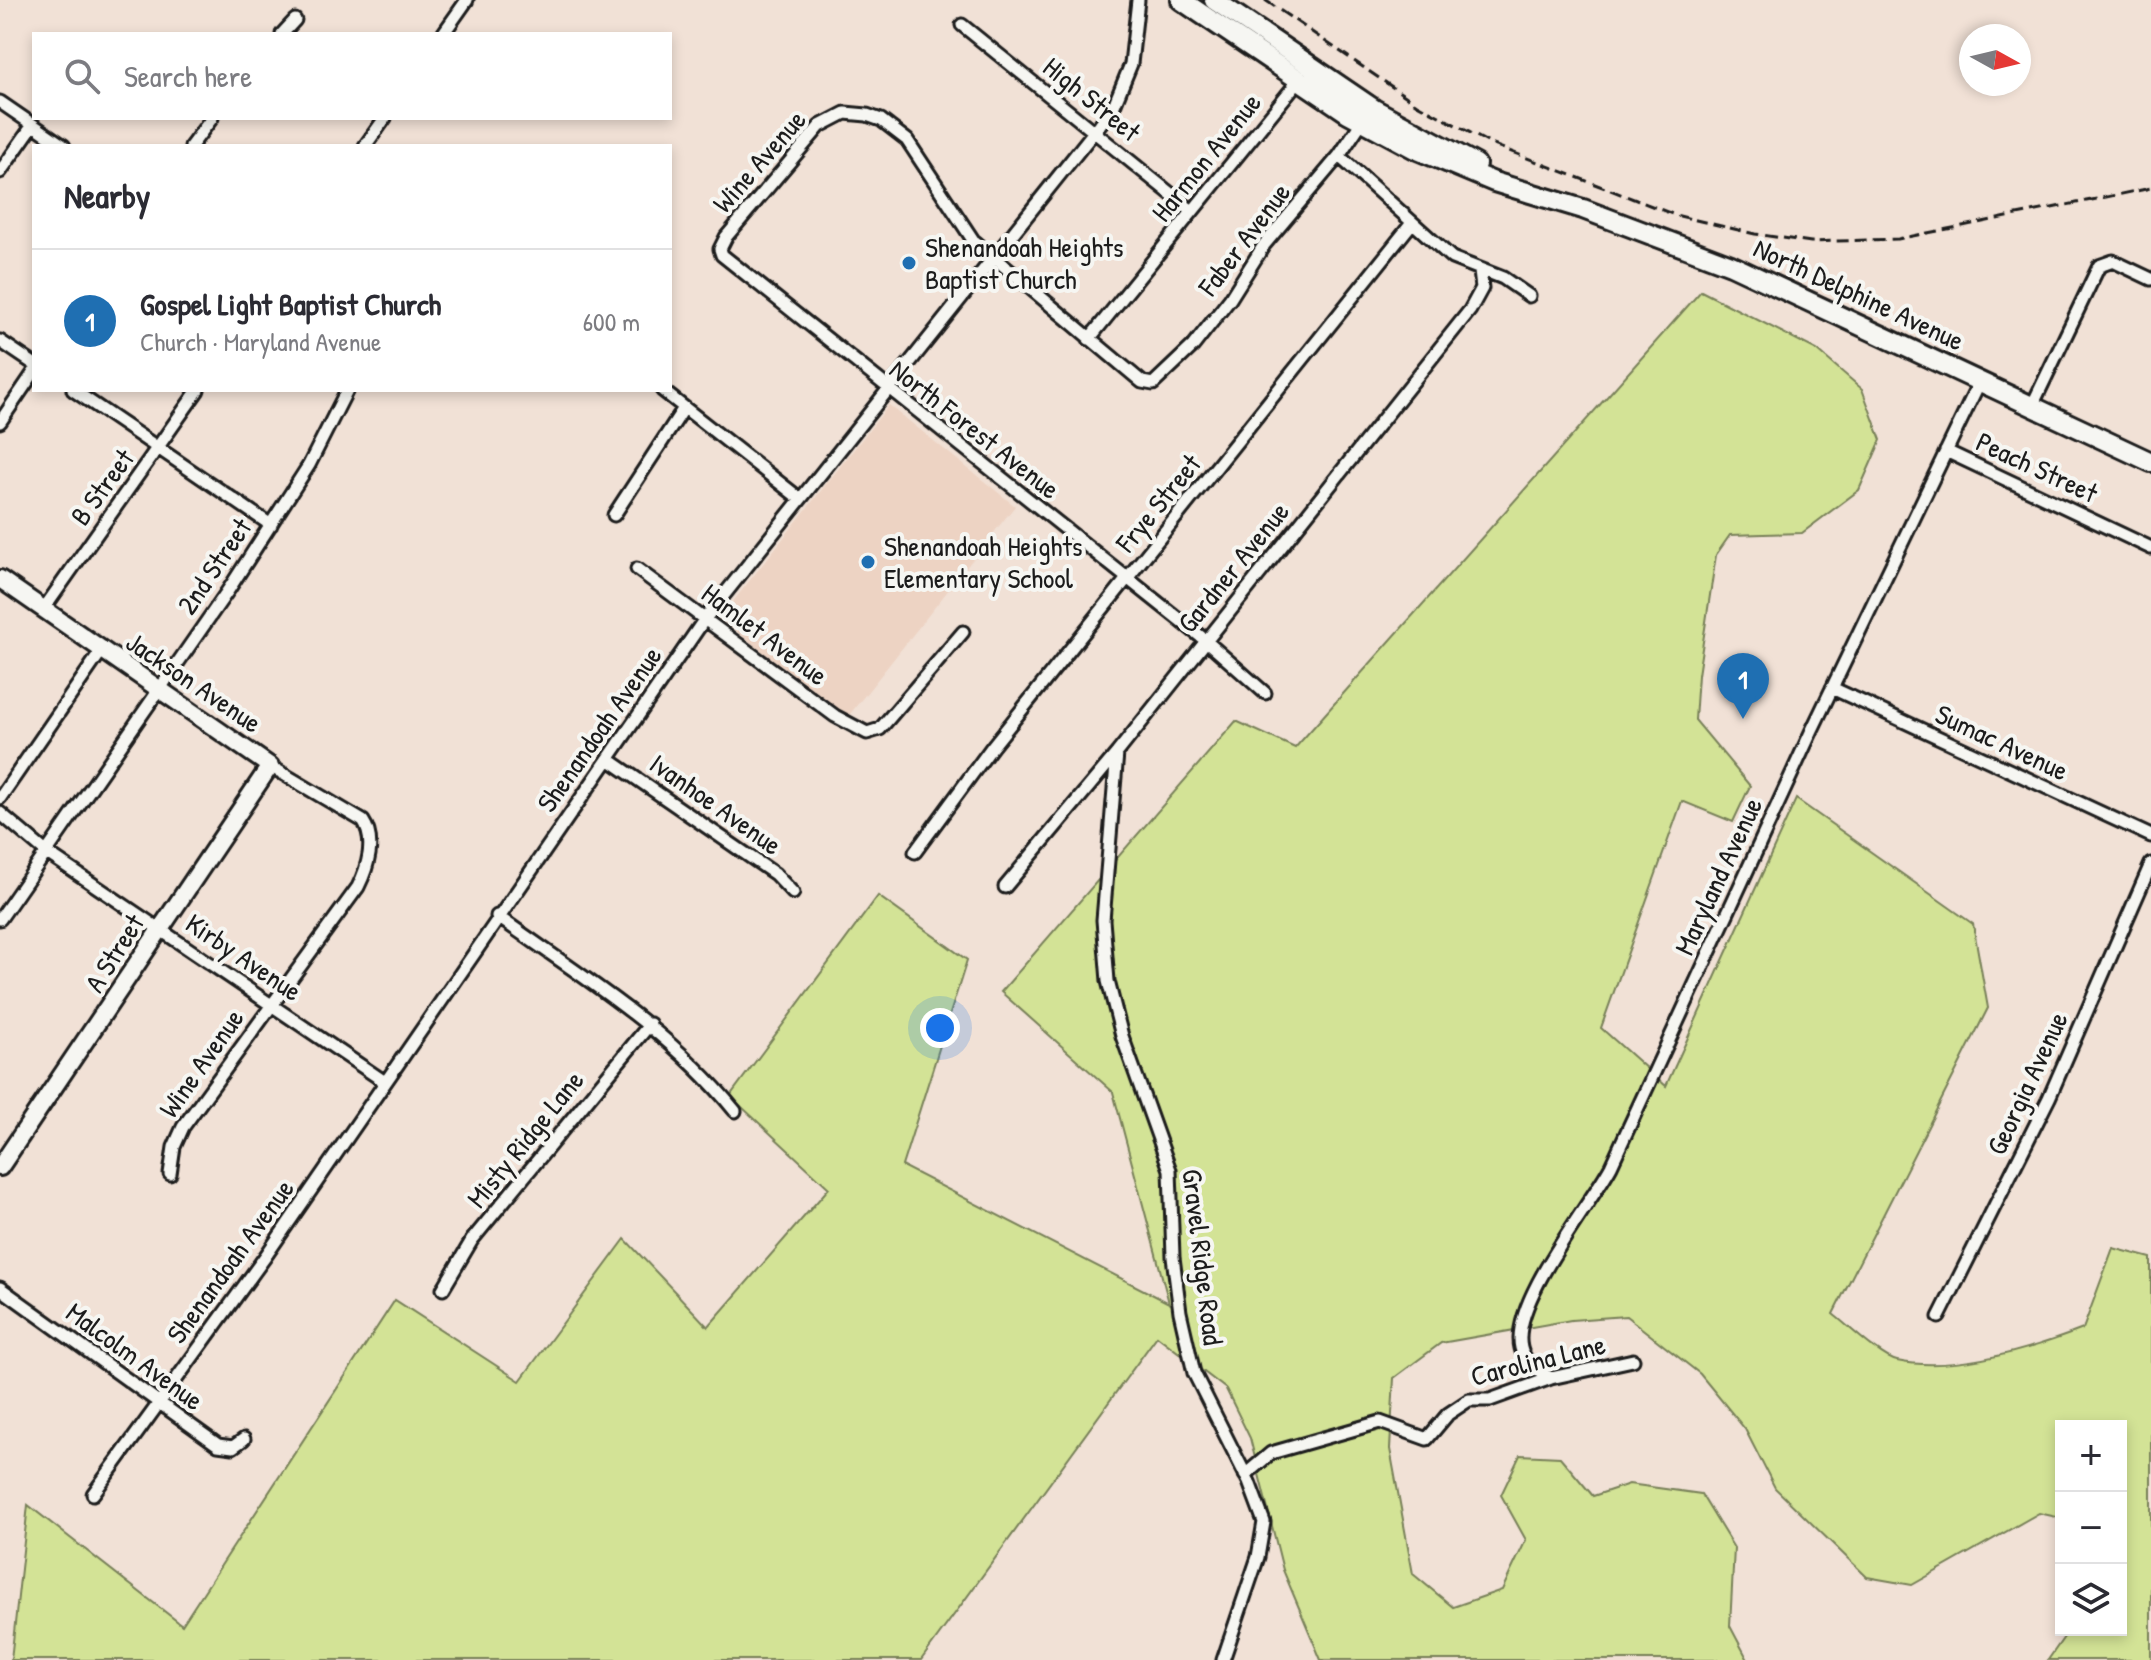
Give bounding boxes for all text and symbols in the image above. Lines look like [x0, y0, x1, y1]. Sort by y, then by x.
north arrow [1959, 24, 2031, 96]
search box [32, 32, 672, 120]
street label: High Street [1035, 48, 1149, 150]
icon: search [60, 54, 104, 98]
text: Search here [124, 56, 252, 96]
street label: Harmon Avenue [1142, 85, 1270, 229]
street label: Wine Avenue [704, 101, 814, 221]
text: Nearby [64, 173, 150, 219]
street label: Faber Avenue [1188, 175, 1299, 304]
place label: Shenandoah Heights Baptist Church [925, 228, 1124, 298]
street label: North Delphine Avenue [1748, 229, 1970, 359]
marker: Shenandoah Heights Baptist Church [900, 254, 918, 272]
text: Gospel Light Baptist Church [140, 284, 441, 324]
text: 1 [85, 304, 95, 339]
text: 600 m [583, 304, 640, 339]
text: Church · Maryland Avenue [140, 324, 381, 359]
street label: North Forest Avenue [882, 350, 1068, 508]
street label: Peach Street [1970, 422, 2104, 512]
street label: B Street [61, 441, 143, 533]
street label: Frye Street [1106, 446, 1209, 561]
street label: Gardner Avenue [1168, 494, 1298, 640]
street label: 2nd Street [168, 510, 260, 622]
place label: Shenandoah Heights Elementary School [884, 527, 1083, 597]
marker: Shenandoah Heights Elementary School [859, 553, 877, 571]
street label: Hamlet Avenue [694, 574, 836, 694]
street label: Jackson Avenue [119, 623, 269, 741]
street label: Shenandoah Avenue [528, 638, 670, 820]
pin: 1 [1717, 653, 1769, 719]
street label: Sumac Avenue [1929, 695, 2075, 789]
street label: Ivanhoe Avenue [642, 745, 790, 863]
street label: Maryland Avenue [1665, 791, 1771, 961]
street label: Kirby Avenue [178, 904, 310, 1010]
street label: A Street [75, 906, 153, 999]
street label: Wine Avenue [150, 1001, 252, 1125]
street label: Georgia Avenue [1977, 1005, 2077, 1161]
your location [920, 1008, 960, 1048]
street label: Misty Ridge Lane [458, 1062, 592, 1216]
street label: Gravel Ridge Road [1173, 1167, 1233, 1347]
street label: Shenandoah Avenue [157, 1171, 303, 1351]
street label: Malcolm Avenue [59, 1293, 211, 1419]
street label: Carolina Lane [1467, 1325, 1609, 1395]
map controls [2055, 1420, 2127, 1636]
button: + [2055, 1420, 2127, 1492]
button: − [2055, 1492, 2127, 1564]
button: layers [2055, 1564, 2127, 1636]

